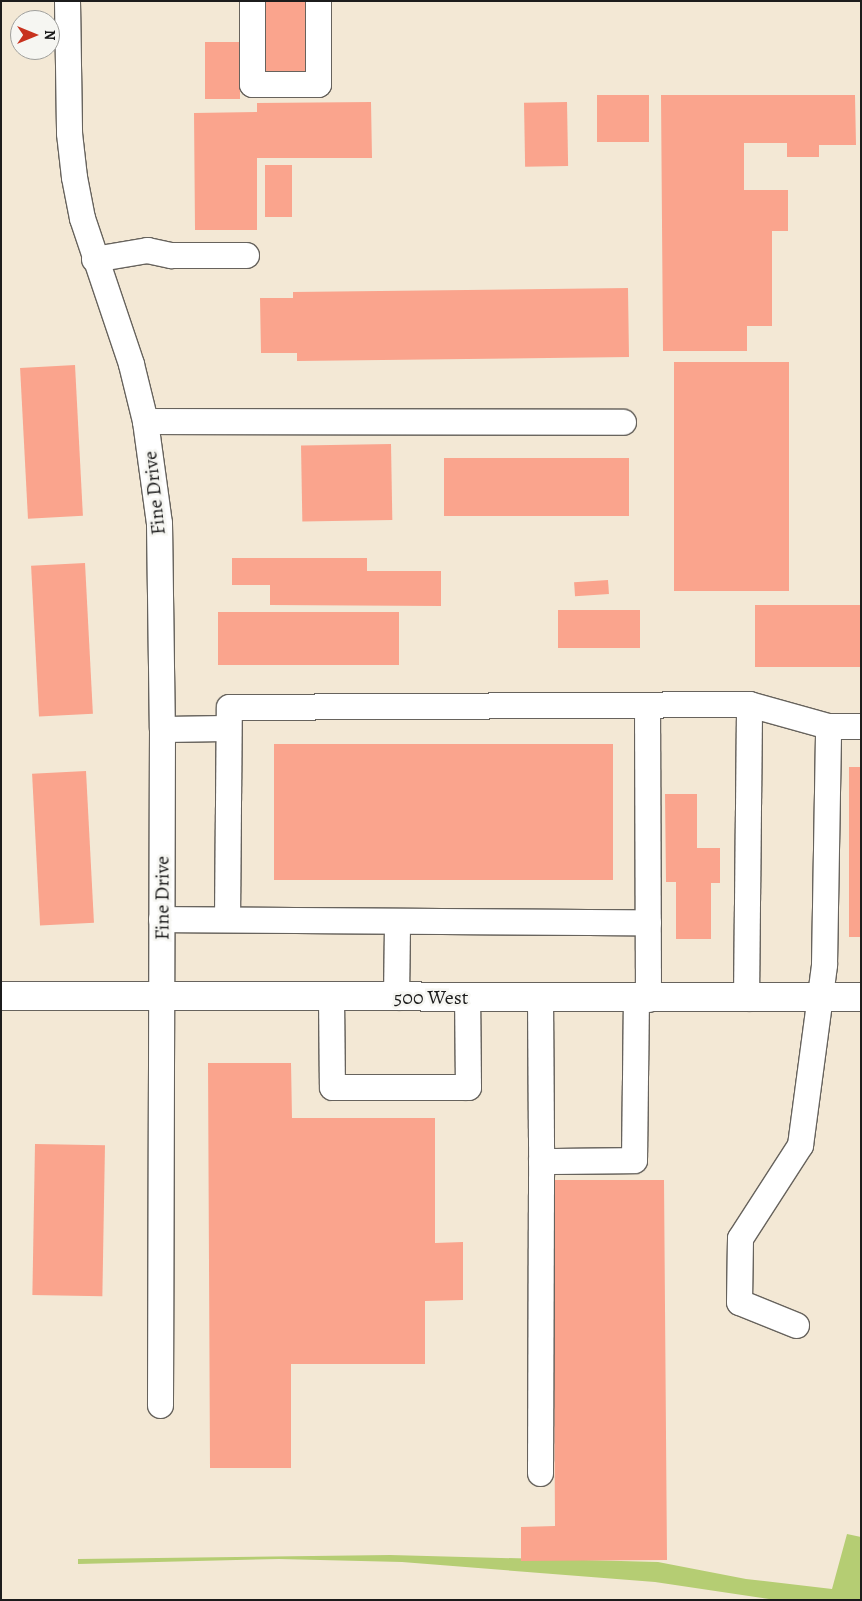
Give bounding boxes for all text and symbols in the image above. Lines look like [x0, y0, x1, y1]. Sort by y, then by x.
north arrow [10, 10, 60, 60]
text: N [40, 30, 59, 40]
street label: Fine Drive [138, 450, 170, 536]
street label: Fine Drive [150, 856, 174, 940]
street label: 500 West [394, 985, 468, 1009]

